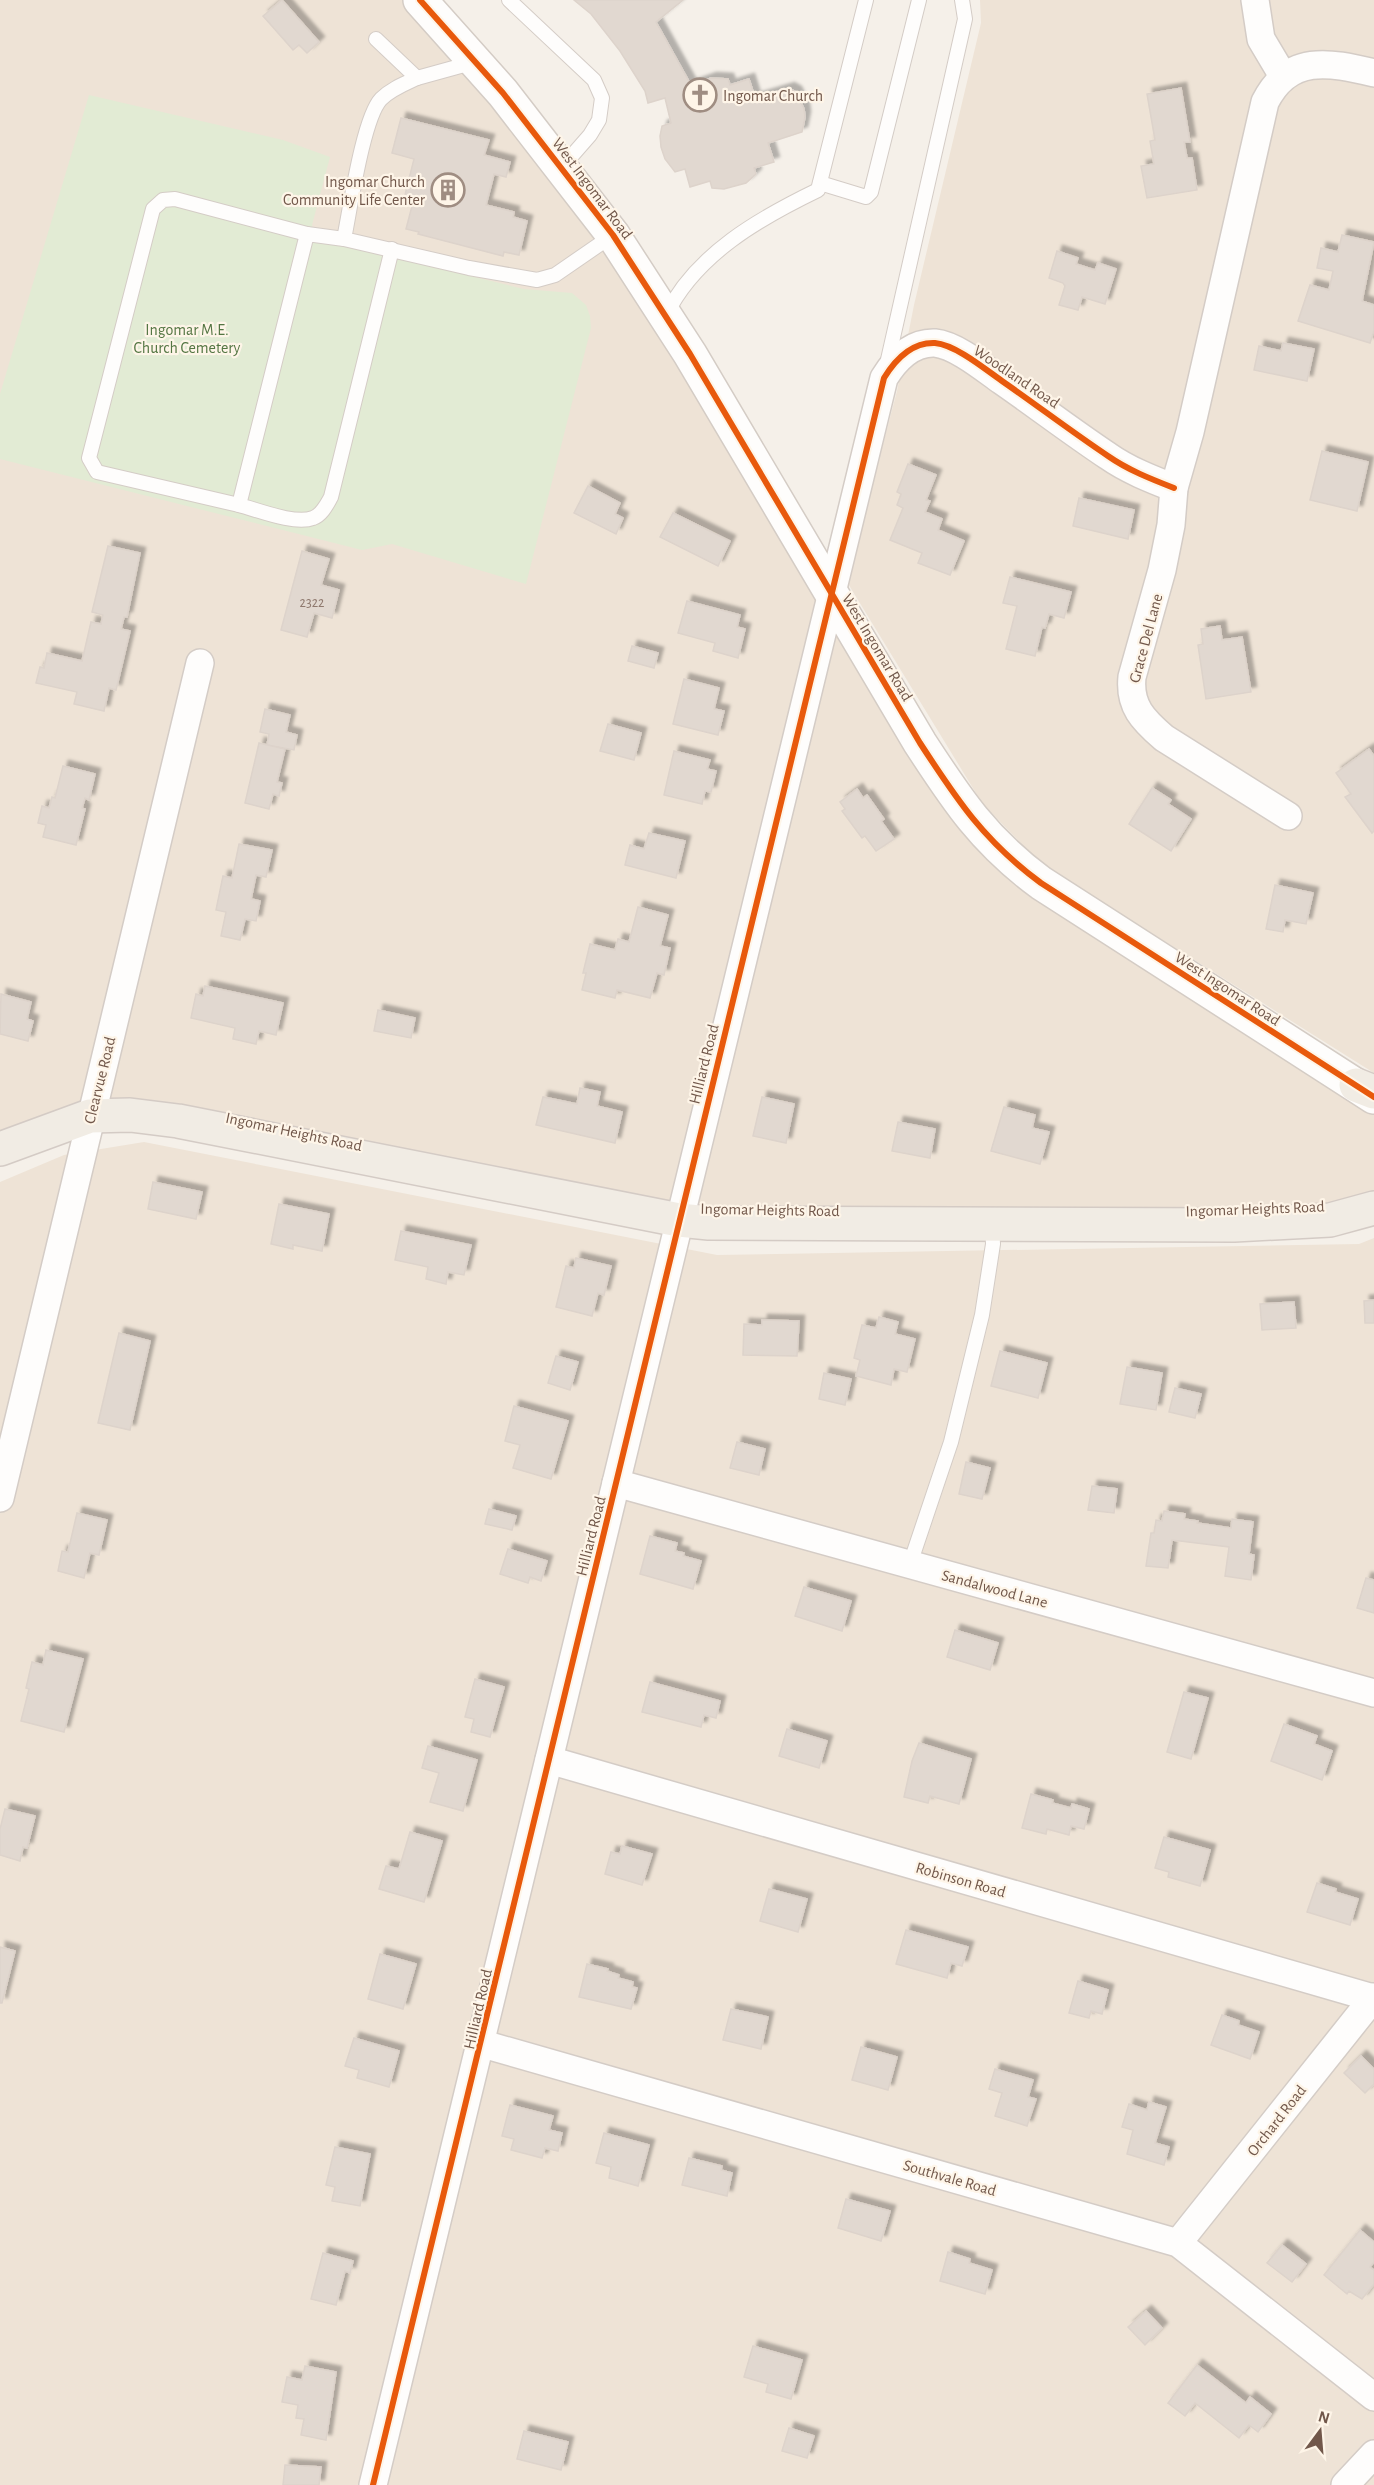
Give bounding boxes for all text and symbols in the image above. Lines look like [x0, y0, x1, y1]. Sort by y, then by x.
church icon: Ingomar Church [682, 77, 718, 113]
place label: Ingomar Church [723, 88, 823, 104]
street label: West Ingomar Road [549, 135, 635, 242]
building icon: Ingomar Church Community Life Center [430, 172, 466, 208]
place label: Ingomar Church Community Life Center [283, 174, 426, 209]
park label: Ingomar M.E. Church Cemetery [134, 322, 241, 357]
street label: Woodland Road [971, 342, 1062, 411]
street label: West Ingomar Road [839, 591, 915, 704]
street label: Grace Del Lane [1126, 592, 1166, 685]
house number: 2322 [300, 596, 324, 610]
street label: West Ingomar Road [1172, 949, 1283, 1029]
street label: Hilliard Road [686, 1023, 722, 1106]
street label: Clearvue Road [81, 1035, 118, 1125]
street label: Ingomar Heights Road [224, 1110, 364, 1154]
street label: Ingomar Heights Road [1185, 1199, 1325, 1219]
street label: Ingomar Heights Road [700, 1201, 840, 1219]
street label: Hilliard Road [573, 1495, 609, 1578]
street label: Sandalwood Lane [940, 1567, 1049, 1611]
street label: Robinson Road [914, 1859, 1008, 1900]
street label: Hilliard Road [461, 1968, 495, 2051]
street label: Orchard Road [1244, 2082, 1309, 2159]
street label: Southvale Road [901, 2157, 998, 2199]
north arrow [1290, 2401, 1350, 2461]
text: N [1316, 2408, 1331, 2427]

